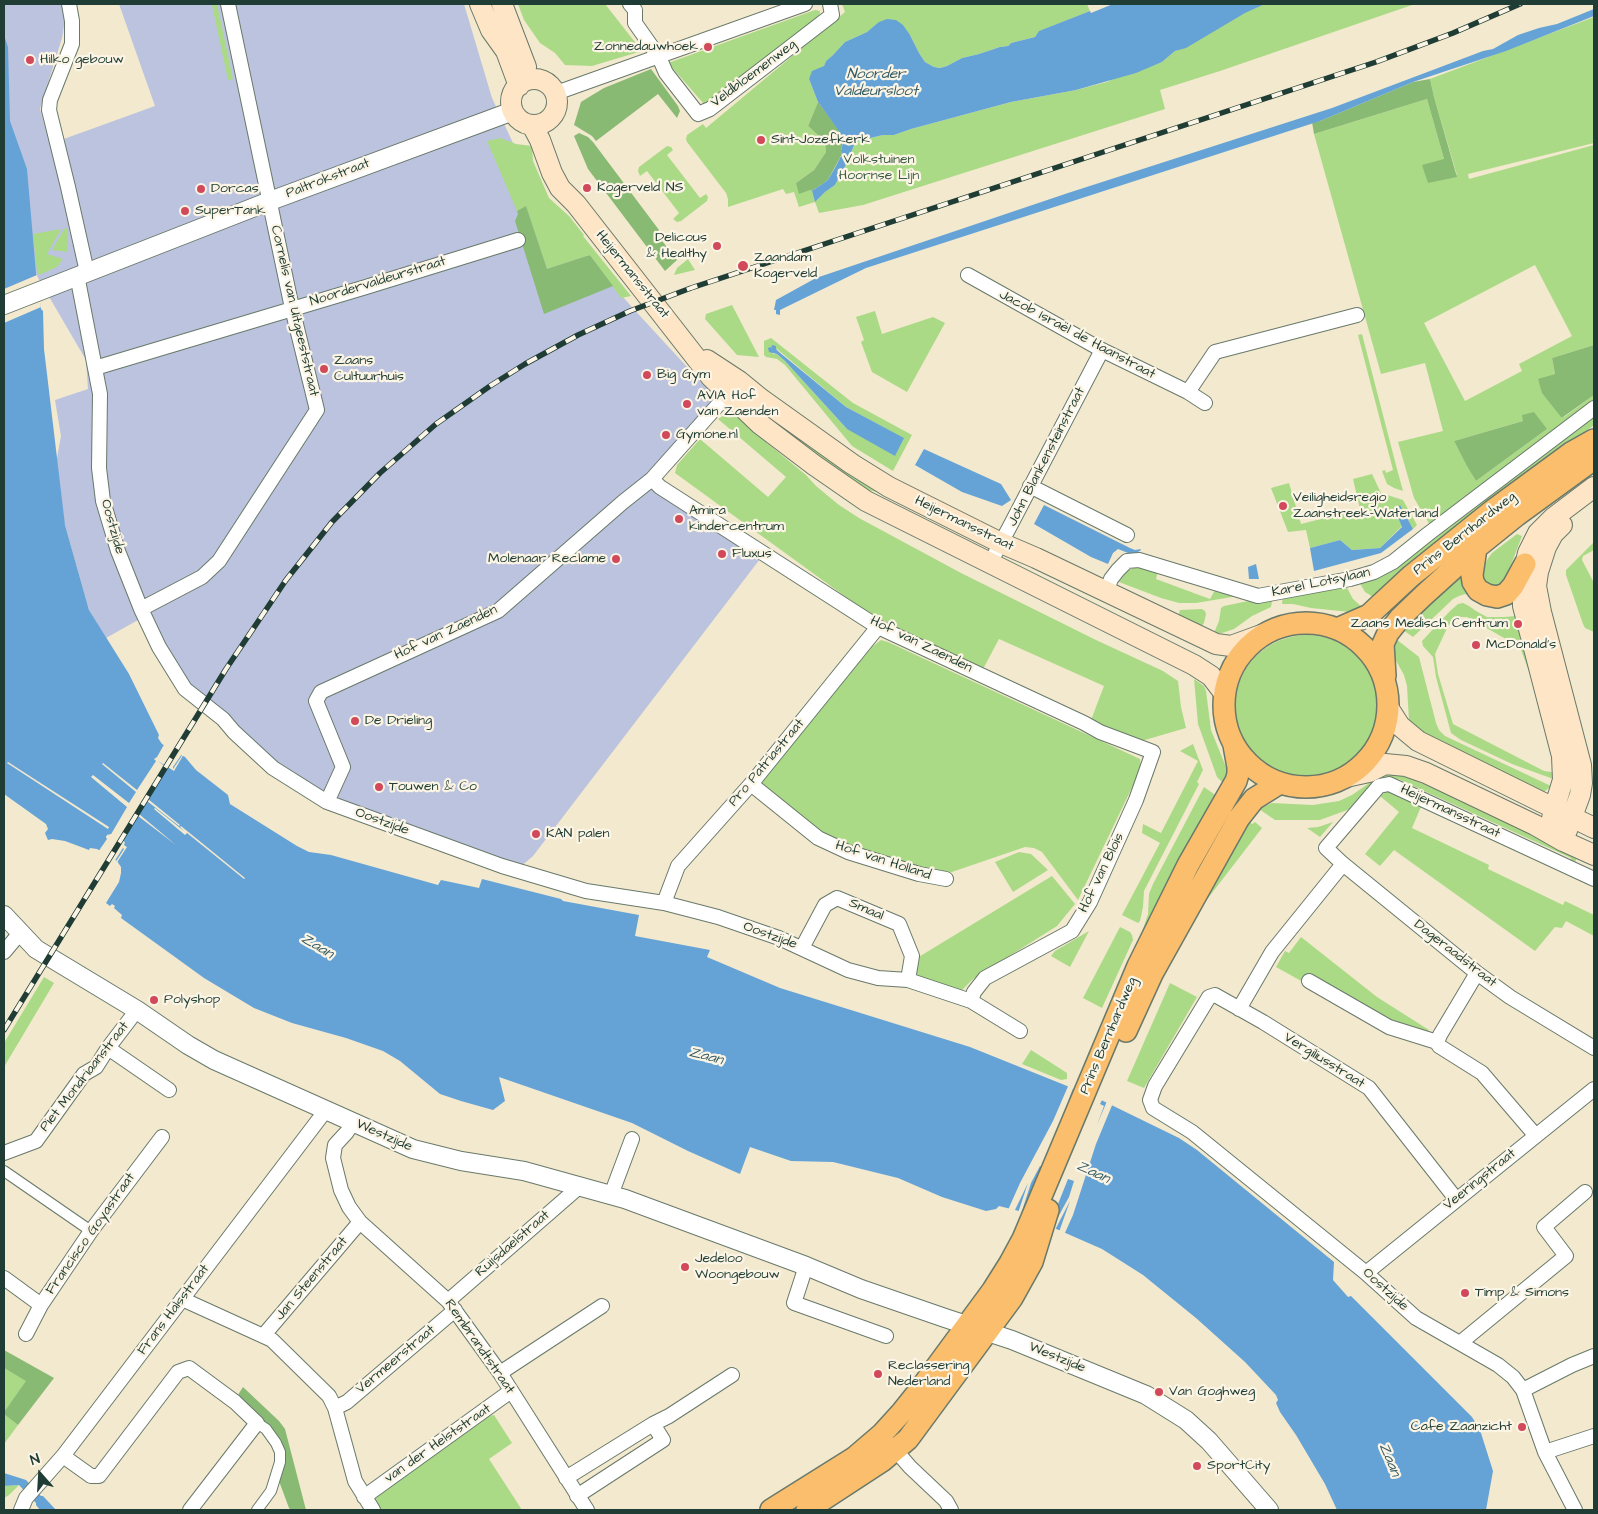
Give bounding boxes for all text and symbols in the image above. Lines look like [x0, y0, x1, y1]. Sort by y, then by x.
street label: Veldbloemenweg [708, 36, 800, 112]
place label: Zonnedauwhoek [594, 39, 698, 55]
marker: Zonnedauwhoek [702, 41, 714, 53]
place label: Hilko gebouw [40, 52, 124, 68]
marker: Hilko gebouw [24, 54, 36, 66]
water label: Noorder Valdeursloot [834, 66, 918, 101]
place label: Sint-Jozefkerk [771, 132, 870, 148]
marker: Sint-Jozefkerk [755, 134, 767, 146]
park label: Volkstuinen Hoornse Lijn [839, 152, 919, 184]
street label: Paltrokstraat [284, 155, 372, 203]
place label: Kogerveld NS [597, 180, 683, 196]
place label: Dorcas [211, 181, 259, 197]
marker: Kogerveld NS [581, 182, 593, 194]
marker: Dorcas [195, 183, 207, 195]
place label: SuperTank [195, 203, 266, 219]
marker: SuperTank [179, 205, 191, 217]
street label: Cornelis van Uitgeeststraat [266, 224, 322, 398]
street label: Heijermansstraat [591, 228, 673, 322]
place label: Delicous & Healthy [646, 230, 707, 262]
marker: Delicous & Healthy [711, 240, 723, 252]
place label: Zaandam Kogerveld [754, 250, 817, 282]
street label: Noordervaldeurstraat [308, 253, 448, 311]
marker: Zaandam Kogerveld [736, 259, 750, 273]
street label: Jacob Israël de Haanstraat [996, 287, 1158, 383]
place label: Zaans Cultuurhuis [334, 353, 404, 386]
marker: Zaans Cultuurhuis [318, 363, 330, 375]
place label: Big Gym [657, 367, 710, 383]
marker: Big Gym [641, 369, 653, 381]
street label: John Blankensteinstraat [1005, 385, 1089, 529]
place label: AVIA Hof van Zaenden [697, 388, 778, 421]
marker: AVIA Hof van Zaenden [681, 398, 693, 410]
place label: Gymone.nl [676, 427, 738, 443]
marker: Gymone.nl [660, 429, 672, 441]
street label: Prins Bernhardweg [1410, 489, 1520, 579]
place label: Veiligheidsregio Zaanstreek-Waterland [1293, 490, 1438, 522]
street label: Heijermansstraat [912, 493, 1016, 555]
street label: Oostzijde [96, 498, 128, 556]
marker: Veiligheidsregio Zaanstreek-Waterland [1277, 500, 1289, 512]
place label: Amira kindercentrum [689, 503, 784, 536]
marker: Amira kindercentrum [673, 513, 685, 525]
place label: Fluxus [732, 546, 772, 562]
marker: Fluxus [716, 548, 728, 560]
place label: Molenaar Reclame [488, 551, 606, 567]
marker: Molenaar Reclame [610, 553, 622, 565]
street label: Karel Lotsylaan [1270, 564, 1372, 602]
street label: Hof van Zaenden [392, 602, 500, 664]
street label: Hof van Zaenden [867, 613, 975, 677]
place label: Zaans Medisch Centrum [1350, 616, 1508, 632]
marker: Zaans Medisch Centrum [1512, 618, 1524, 630]
place label: McDonald's [1486, 637, 1556, 653]
marker: McDonald's [1470, 639, 1482, 651]
place label: De Drieling [365, 713, 432, 729]
marker: De Drieling [349, 715, 361, 727]
street label: Pro Patriastraat [725, 716, 809, 810]
place label: Touwen & Co [389, 779, 477, 795]
marker: Touwen & Co [373, 781, 385, 793]
street label: Heijermansstraat [1397, 781, 1503, 843]
street label: Oostzijde [353, 804, 411, 840]
place label: KAN palen [546, 826, 610, 842]
marker: KAN palen [530, 828, 542, 840]
street label: Hof van Blois [1076, 830, 1128, 916]
street label: Hof van Holland [833, 838, 933, 884]
street label: Smaal [846, 895, 886, 925]
street label: Dageraadstraat [1410, 916, 1500, 992]
street label: Oostzijde [741, 918, 799, 954]
water label: Zaan [298, 930, 336, 964]
street label: Prins Bernhardweg [1077, 975, 1141, 1097]
place label: Polyshop [164, 992, 220, 1008]
marker: Polyshop [148, 994, 160, 1006]
street label: Piet Mondriaanstraat [37, 1019, 133, 1135]
street label: Vergiliusstraat [1280, 1029, 1368, 1093]
water label: Zaan [687, 1044, 725, 1070]
street label: Westzijde [353, 1116, 415, 1156]
street label: Veeringstraat [1440, 1146, 1520, 1214]
water label: Zaan [1074, 1157, 1112, 1189]
street label: Francisco Goyastraat [43, 1170, 139, 1298]
street label: Ruijsdaelstraat [472, 1207, 554, 1281]
street label: Jan Steenstraat [272, 1234, 352, 1324]
place label: Jedeloo Woongebouw [695, 1251, 780, 1284]
street label: Frans Halsstraat [134, 1261, 214, 1359]
marker: Jedeloo Woongebouw [679, 1261, 691, 1273]
street label: Oostzijde [1358, 1265, 1412, 1315]
place label: Timp & Simons [1475, 1285, 1569, 1301]
marker: Timp & Simons [1459, 1287, 1471, 1299]
street label: Rembrandtstraat [440, 1297, 518, 1397]
street label: Vermeerstraat [353, 1322, 439, 1398]
street label: Westzijde [1026, 1339, 1088, 1377]
place label: Reclassering Nederland [888, 1358, 969, 1390]
marker: Reclassering Nederland [872, 1368, 884, 1380]
place label: Van Goghweg [1169, 1384, 1255, 1400]
marker: Van Goghweg [1153, 1386, 1165, 1398]
street label: van der Helststraat [381, 1401, 495, 1487]
place label: Cafe Zaanzicht [1411, 1419, 1512, 1435]
marker: Cafe Zaanzicht [1516, 1421, 1528, 1433]
water label: Zaan [1374, 1441, 1404, 1479]
north arrow [15, 1449, 65, 1499]
text: N [28, 1449, 43, 1471]
place label: SportCity [1207, 1458, 1270, 1474]
marker: SportCity [1191, 1460, 1203, 1472]

